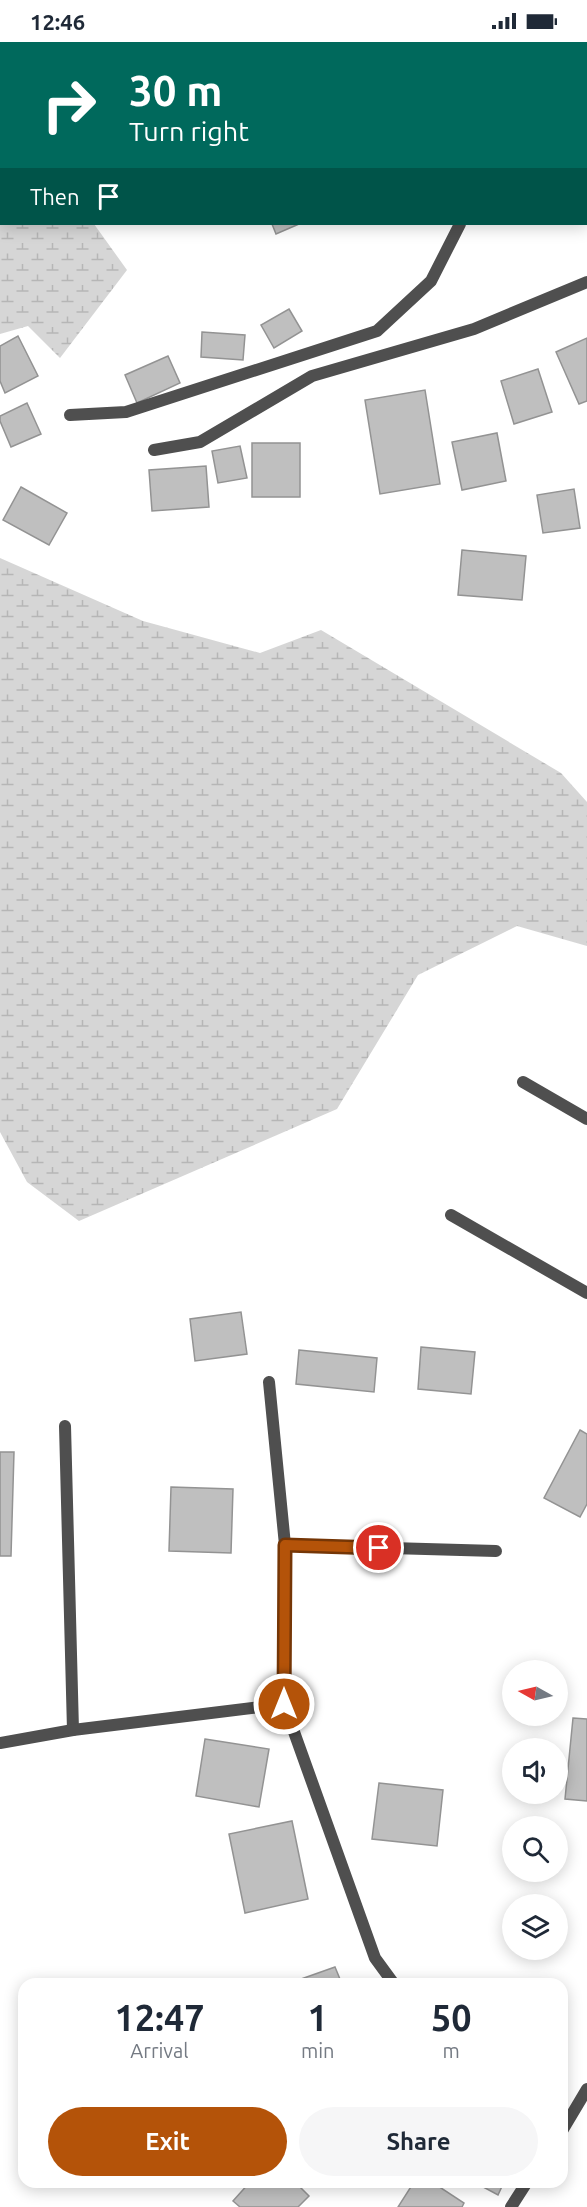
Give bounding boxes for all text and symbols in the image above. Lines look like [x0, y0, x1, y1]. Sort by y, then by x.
text: 12:46 [30, 9, 85, 34]
icon: right [30, 66, 108, 144]
text: 30 m [129, 67, 223, 114]
text: Turn right [129, 116, 249, 146]
icon: arrive [92, 180, 125, 213]
text: Then [30, 184, 80, 209]
pin [353, 1522, 404, 1573]
icon: arrive [362, 1531, 395, 1564]
north arrow [502, 1660, 568, 1726]
map controls [502, 1660, 568, 1960]
position arrow [252, 1672, 316, 1736]
button: sound [502, 1738, 568, 1804]
button: search [502, 1816, 568, 1882]
button: layers [502, 1894, 568, 1960]
text: 12:47 [114, 1997, 205, 2038]
text: 1 [308, 1997, 328, 2038]
text: 50 [431, 1997, 472, 2038]
text: Arrival [130, 2039, 189, 2062]
text: min [301, 2039, 335, 2062]
text: m [443, 2039, 460, 2062]
button: Exit [48, 2107, 287, 2176]
button: Share [299, 2107, 538, 2176]

